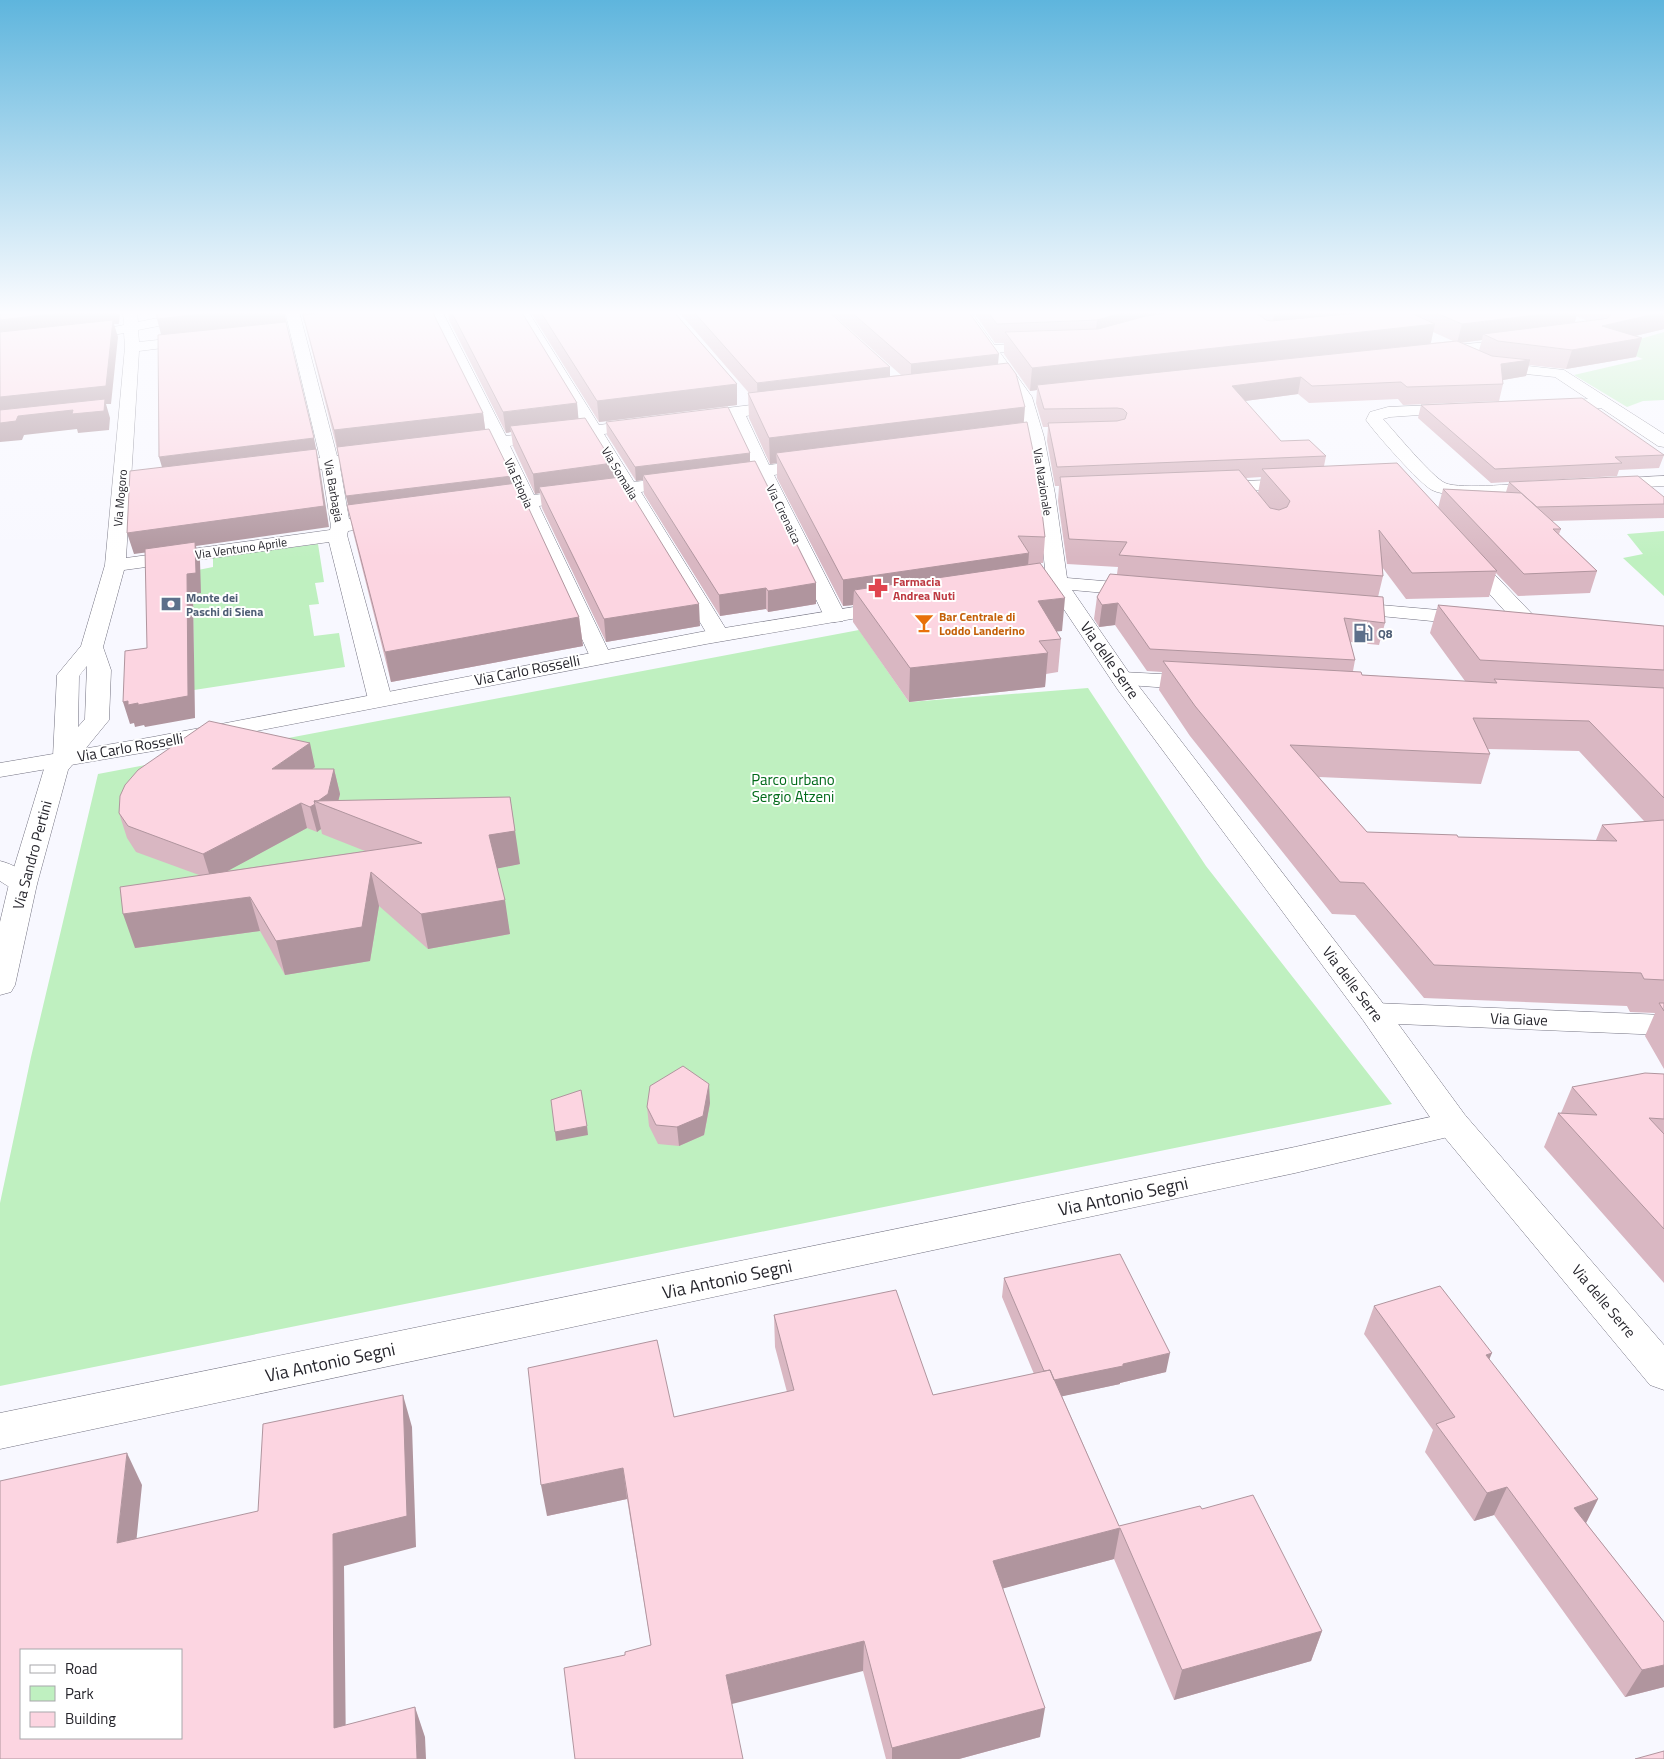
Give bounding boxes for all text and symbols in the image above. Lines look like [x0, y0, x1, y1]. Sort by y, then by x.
street label: Via Somalia [597, 443, 643, 503]
street label: Via Nazionale [1028, 447, 1058, 517]
street label: Via Etiopia [500, 455, 538, 511]
street label: Via Barbagia [319, 458, 349, 524]
street label: Via Mogoro [108, 469, 132, 527]
street label: Via Cirenaica [761, 481, 807, 547]
street label: Via Ventuno Aprile [194, 532, 288, 564]
place label: Farmacia Andrea Nuti [893, 572, 955, 605]
pharmacy icon: Farmacia Andrea Nuti [867, 577, 889, 599]
place label: Monte dei Paschi di Siena [186, 588, 263, 621]
bank icon: Monte dei Paschi di Siena [160, 593, 182, 615]
place label: Bar Centrale di Loddo Landerino [939, 607, 1025, 640]
bar icon: Bar Centrale di Loddo Landerino [913, 612, 935, 634]
street label: Via delle Serre [1075, 617, 1145, 703]
fuel station icon: Q8 [1352, 622, 1374, 644]
place label: Q8 [1378, 624, 1393, 643]
street label: Via Carlo Rosselli [472, 648, 582, 692]
street label: Via Carlo Rosselli [75, 726, 185, 768]
park label: Parco urbano Sergio Atzeni [751, 768, 835, 808]
street label: Via Sandro Pertini [6, 798, 58, 912]
street label: Via delle Serre [1317, 941, 1389, 1027]
street label: Via Giave [1490, 1007, 1548, 1031]
street label: Via Antonio Segni [1055, 1169, 1191, 1223]
street label: Via Antonio Segni [659, 1252, 795, 1306]
street label: Via delle Serre [1566, 1259, 1642, 1343]
street label: Via Antonio Segni [262, 1335, 398, 1389]
legend [20, 1649, 182, 1739]
text: Road [65, 1657, 97, 1680]
text: Park [65, 1682, 94, 1705]
text: Building [65, 1707, 116, 1730]

